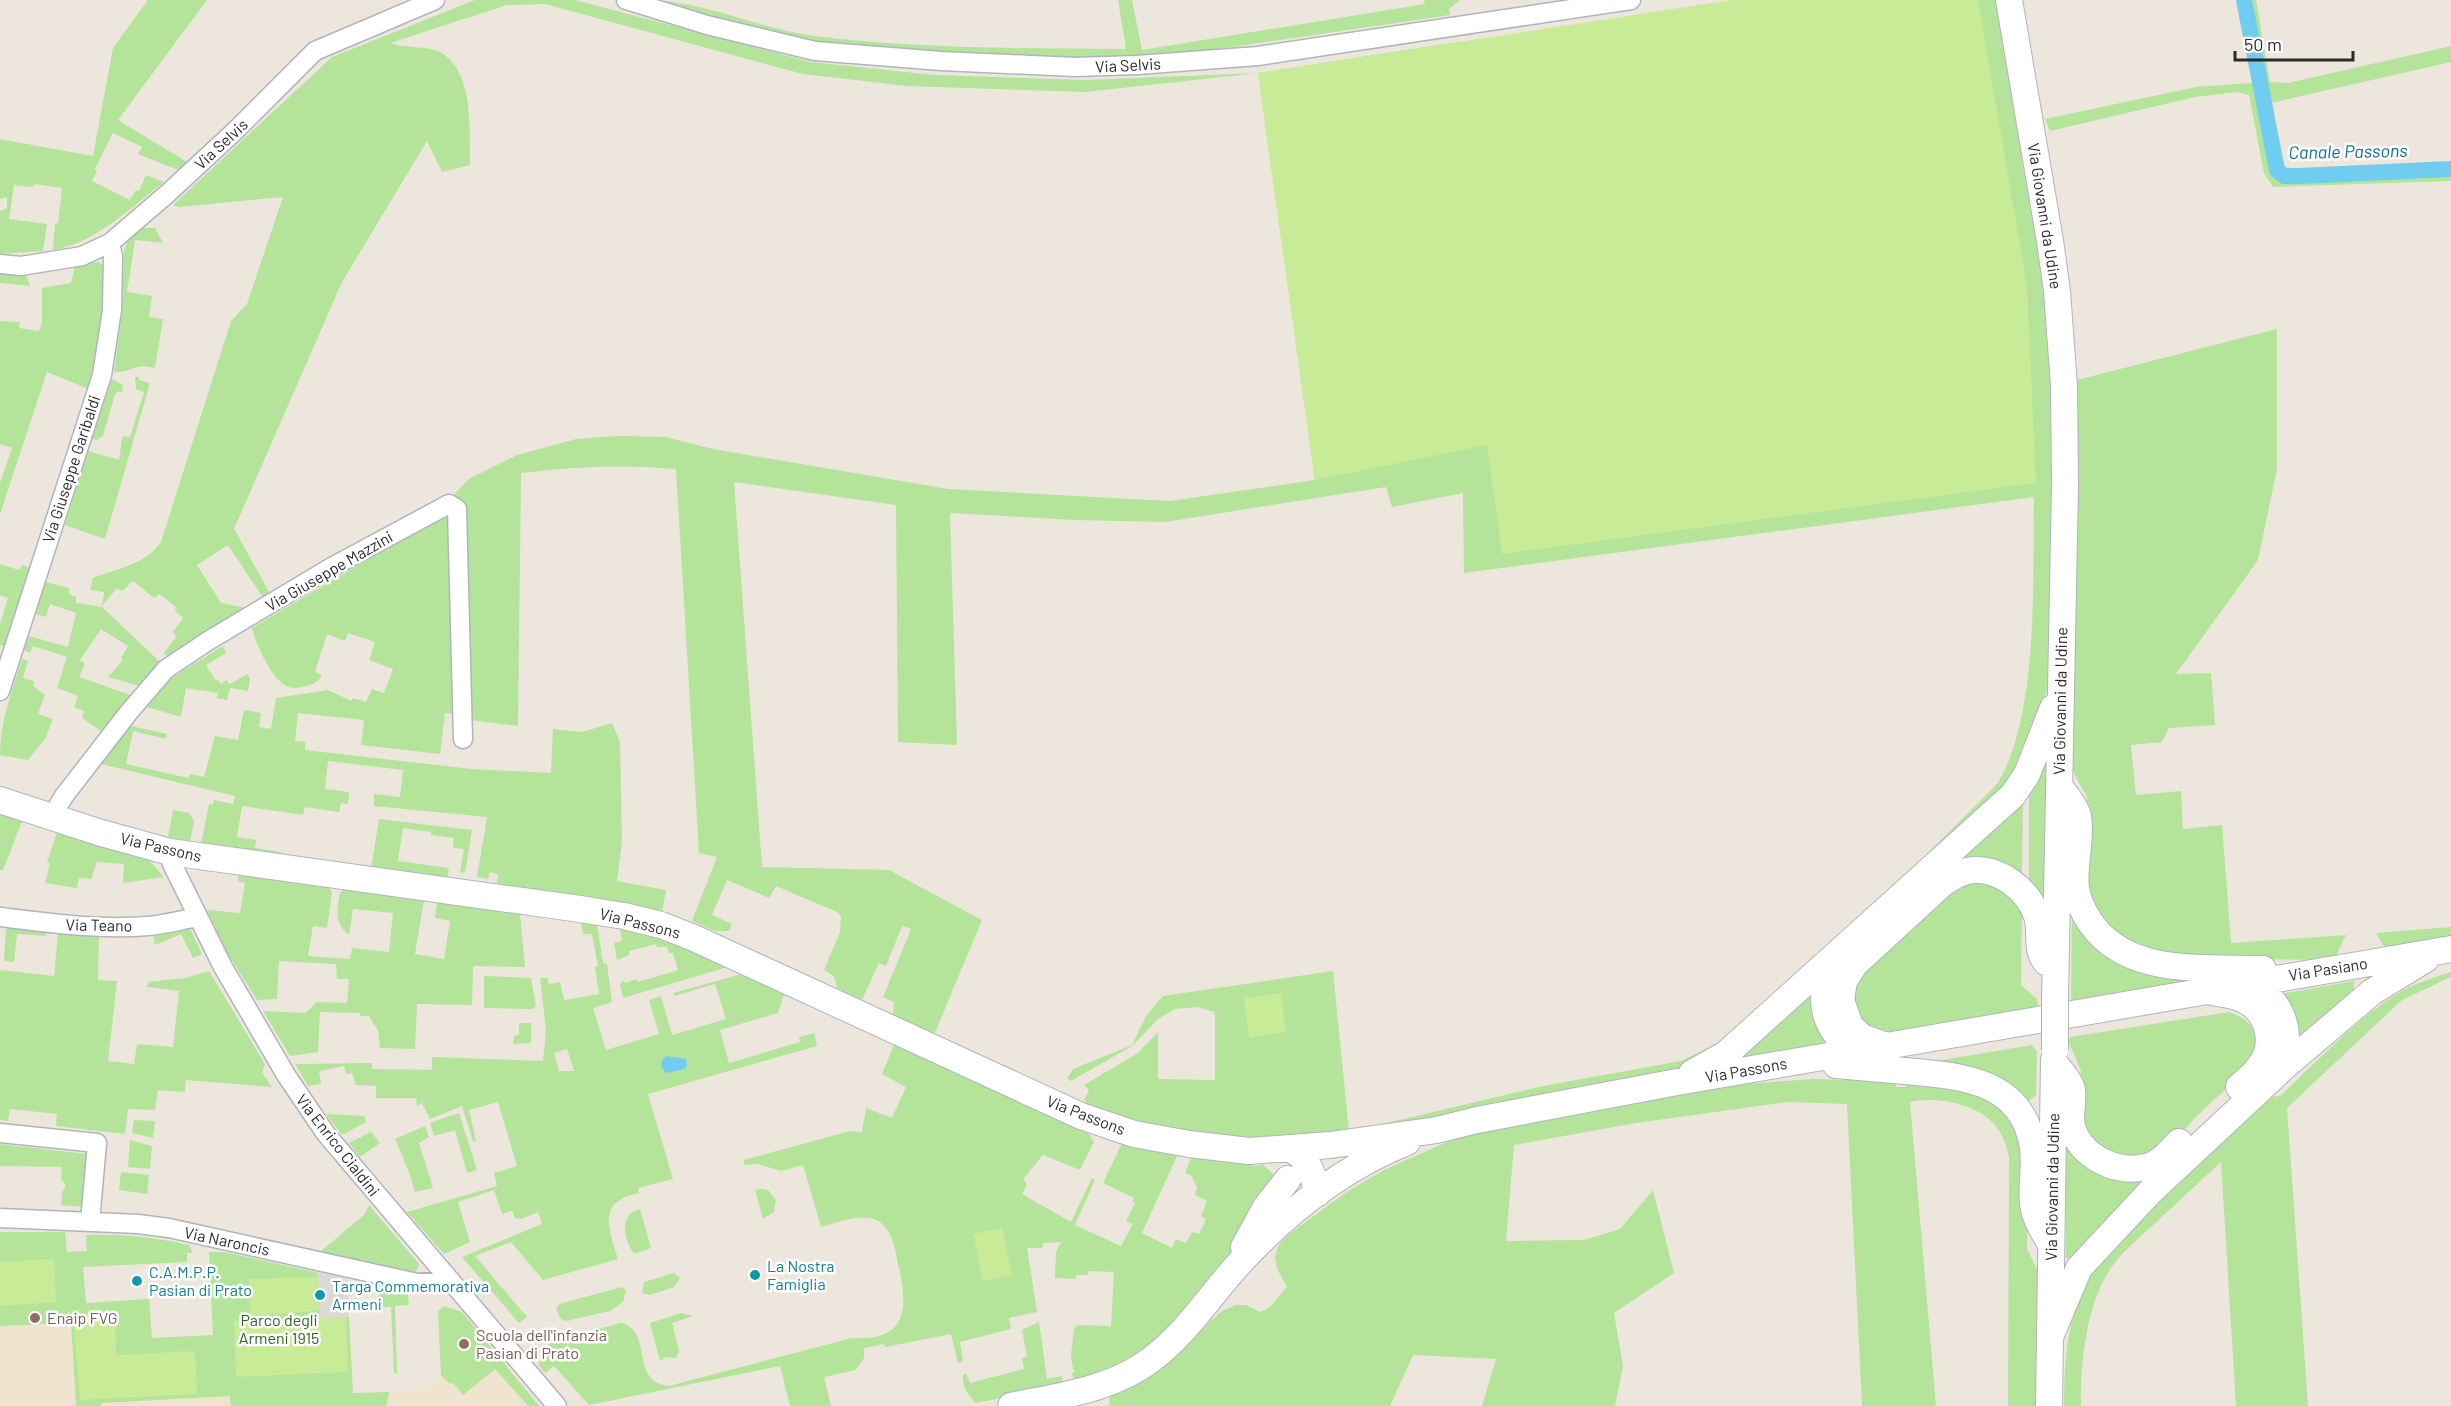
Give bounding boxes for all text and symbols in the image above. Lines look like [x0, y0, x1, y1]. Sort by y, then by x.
scale bar [2235, 24, 2354, 62]
text: 50 m [2244, 33, 2282, 55]
street label: Via Selvis [1095, 53, 1161, 76]
street label: Via Selvis [190, 114, 251, 173]
water label: Canale Passons [2288, 139, 2408, 163]
street label: Via Giovanni da Udine [2025, 142, 2066, 290]
street label: Via Giuseppe Garibaldi [38, 393, 103, 545]
street label: Via Giuseppe Mazzini [262, 526, 396, 615]
street label: Via Giovanni da Udine [2049, 627, 2070, 775]
street label: Via Passons [119, 828, 204, 865]
street label: Via Passons [598, 903, 683, 942]
street label: Via Teano [65, 914, 133, 935]
street label: Via Pasiano [2287, 953, 2369, 984]
street label: Via Passons [1704, 1053, 1788, 1086]
street label: Via Enrico Cialdini [293, 1090, 384, 1200]
street label: Via Passons [1044, 1091, 1128, 1138]
street label: Via Giovanni da Udine [2041, 1113, 2062, 1261]
street label: Via Naroncis [183, 1222, 272, 1259]
place label: La Nostra Famiglia [767, 1256, 834, 1293]
place label: C.A.M.P.P. Pasian di Prato [149, 1262, 252, 1299]
marker: La Nostra Famiglia [748, 1268, 762, 1282]
marker: C.A.M.P.P. Pasian di Prato [130, 1274, 144, 1288]
place label: Targa Commemorativa Armeni [332, 1276, 489, 1313]
marker: Targa Commemorativa Armeni [313, 1288, 327, 1302]
place label: Enaip FVG [47, 1308, 118, 1327]
park label: Parco degli Armeni 1915 [239, 1310, 319, 1347]
marker: Enaip FVG [28, 1311, 42, 1325]
place label: Scuola dell'infanzia Pasian di Prato [476, 1325, 607, 1362]
marker: Scuola dell'infanzia Pasian di Prato [457, 1337, 471, 1351]

